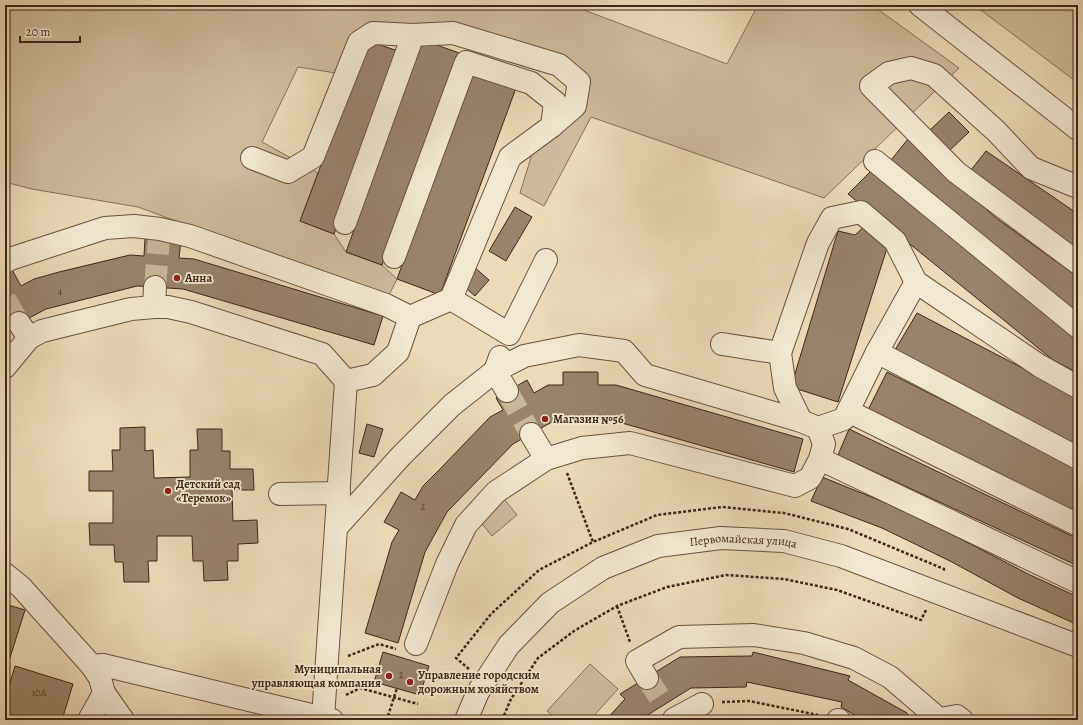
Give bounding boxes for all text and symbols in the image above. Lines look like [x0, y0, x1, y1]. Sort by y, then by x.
scale bar [20, 18, 80, 44]
text: 20 m [26, 24, 50, 40]
place label: Анна [184, 270, 212, 286]
marker: Анна [172, 273, 182, 283]
house number: 4 [58, 285, 63, 298]
place label: Магазин №56 [553, 411, 624, 427]
marker: Магазин №56 [540, 414, 550, 424]
place label: Детский сад «Теремок» [176, 476, 240, 506]
marker: Детский сад «Теремок» [163, 486, 173, 496]
house number: 2 [421, 500, 426, 513]
street label: Первомайская улица [688, 530, 799, 552]
place label: Муниципальная управляющая компания [251, 661, 381, 691]
place label: Управление городским дорожным хозяйством [417, 667, 540, 697]
house number: 2 [399, 668, 404, 681]
marker: Муниципальная управляющая компания [384, 671, 394, 681]
marker: Управление городским дорожным хозяйством [405, 677, 415, 687]
house number: 10А [32, 686, 46, 699]

